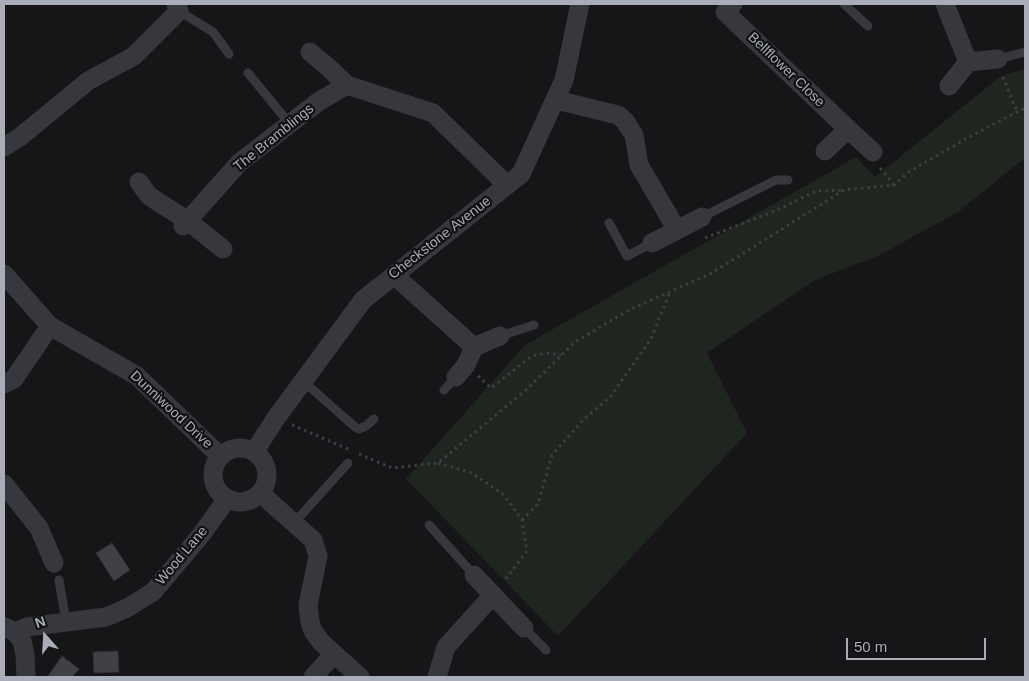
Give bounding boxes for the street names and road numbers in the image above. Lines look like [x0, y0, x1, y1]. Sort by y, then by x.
street label: Bellflower Close [744, 29, 828, 111]
street label: The Bramblings [231, 101, 317, 175]
street label: Checkstone Avenue [386, 193, 494, 283]
street label: Dunniwood Drive [126, 368, 216, 452]
street label: Wood Lane [153, 523, 211, 589]

